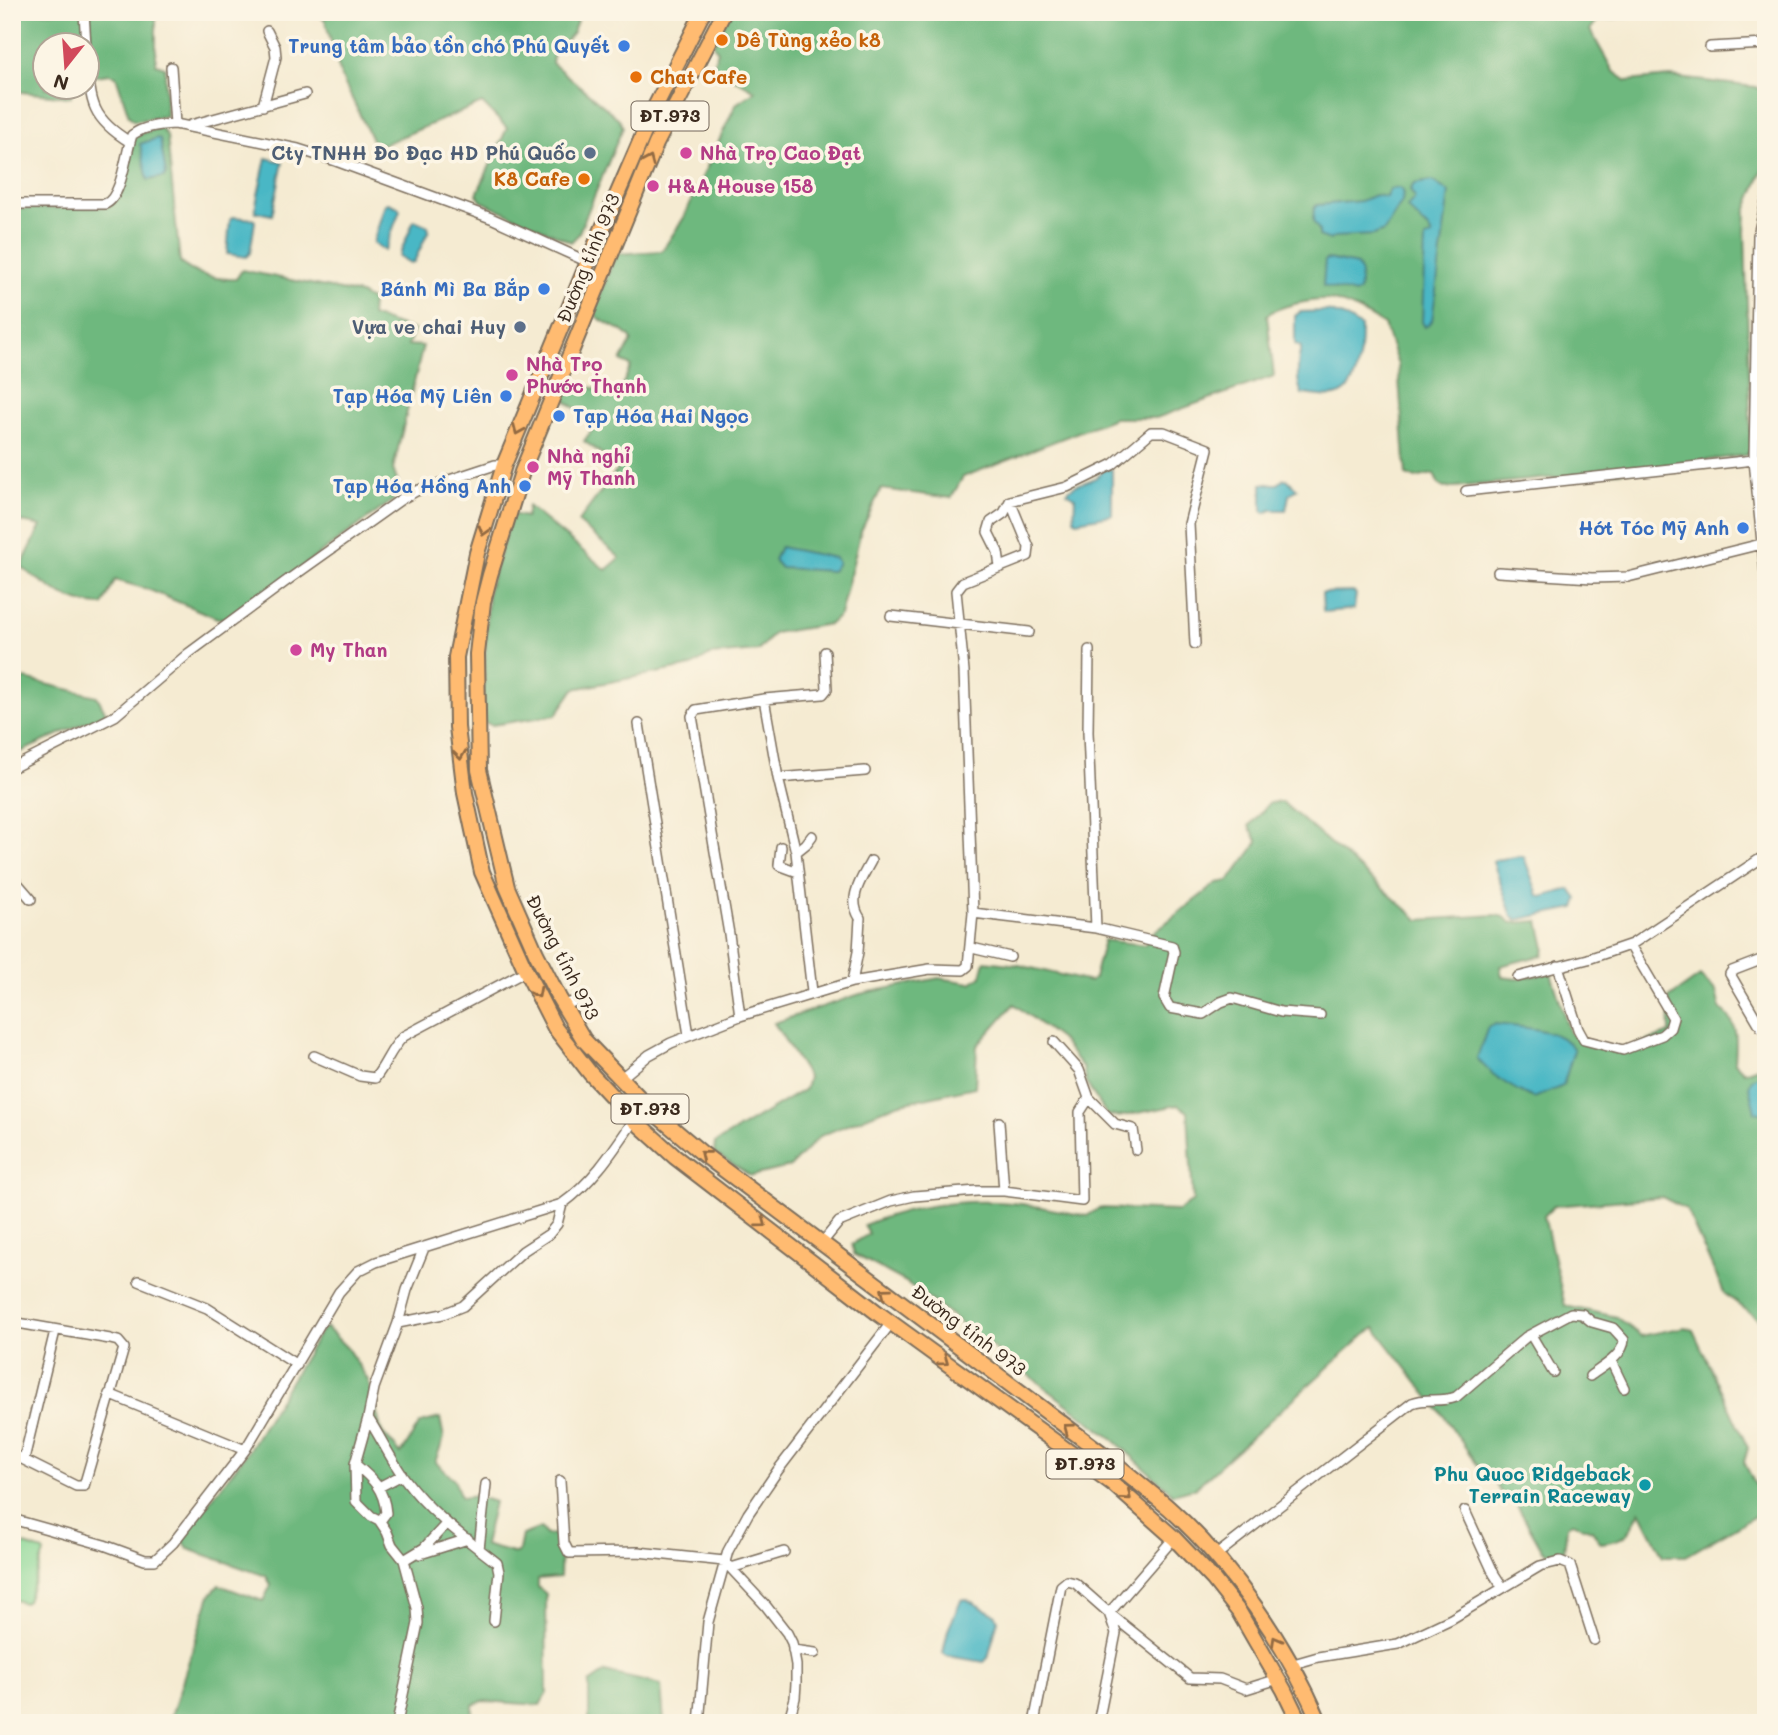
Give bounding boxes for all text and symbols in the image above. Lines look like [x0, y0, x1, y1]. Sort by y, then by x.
place label: Dê Tùng xẻo k8 [736, 27, 881, 52]
north arrow [32, 32, 102, 102]
marker: Dê Tùng xẻo k8 [714, 32, 730, 48]
place label: Trung tâm bảo tồn chó Phú Quyết [288, 33, 610, 58]
marker: Trung tâm bảo tồn chó Phú Quyết [616, 38, 632, 54]
place label: Chat Cafe [650, 64, 747, 89]
text: N [50, 69, 71, 97]
marker: Chat Cafe [628, 69, 644, 85]
road number: ĐT.973 [632, 102, 708, 131]
place label: Cty TNHH Đo Đạc HD Phú Quốc [271, 140, 576, 165]
place label: Nhà Trọ Cao Đạt [700, 140, 861, 165]
marker: Cty TNHH Đo Đạc HD Phú Quốc [582, 145, 598, 161]
marker: Nhà Trọ Cao Đạt [678, 145, 694, 161]
one-way arrow [641, 155, 655, 167]
place label: K8 Cafe [494, 166, 570, 191]
marker: K8 Cafe [576, 171, 592, 187]
place label: H&A House 158 [667, 173, 814, 198]
marker: H&A House 158 [645, 178, 661, 194]
street label: Đường tỉnh 973 [550, 189, 625, 326]
place label: Bánh Mì Ba Bắp [380, 276, 530, 301]
marker: Bánh Mì Ba Bắp [536, 281, 552, 297]
place label: Vựa ve chai Huy [352, 314, 506, 339]
marker: Vựa ve chai Huy [512, 319, 528, 335]
place label: Nhà Trọ Phước Thạnh [526, 351, 647, 398]
marker: Nhà Trọ Phước Thạnh [504, 367, 520, 383]
place label: Tạp Hóa Mỹ Liên [333, 383, 492, 408]
marker: Tạp Hóa Mỹ Liên [498, 388, 514, 404]
place label: Tạp Hóa Hai Ngọc [573, 403, 749, 428]
marker: Tạp Hóa Hai Ngọc [551, 408, 567, 424]
one-way arrow [513, 423, 527, 435]
place label: Nhà nghỉ Mỹ Thanh [547, 443, 635, 490]
marker: Nhà nghỉ Mỹ Thanh [525, 459, 541, 475]
place label: Tạp Hóa Hồng Anh [333, 473, 511, 498]
marker: Tạp Hóa Hồng Anh [517, 478, 533, 494]
place label: Hớt Tóc Mỹ Anh [1578, 515, 1729, 540]
marker: Hớt Tóc Mỹ Anh [1735, 520, 1751, 536]
one-way arrow [477, 524, 492, 536]
place label: My Than [310, 637, 387, 662]
marker: My Than [288, 642, 304, 658]
one-way arrow [453, 749, 468, 761]
street label: Đường tỉnh 973 [521, 890, 606, 1024]
one-way arrow [528, 986, 542, 998]
road number: ĐT.973 [612, 1094, 688, 1124]
one-way arrow [699, 1150, 711, 1163]
one-way arrow [754, 1215, 767, 1228]
street label: Đường tỉnh 973 [907, 1278, 1032, 1381]
one-way arrow [880, 1287, 893, 1300]
one-way arrow [936, 1353, 948, 1366]
one-way arrow [1063, 1423, 1075, 1436]
road number: ĐT.973 [1046, 1450, 1124, 1478]
place label: Phu Quoc Ridgeback Terrain Raceway [1434, 1461, 1631, 1508]
marker: Phu Quoc Ridgeback Terrain Raceway [1637, 1477, 1653, 1493]
one-way arrow [1118, 1488, 1131, 1500]
one-way arrow [1271, 1636, 1284, 1648]

